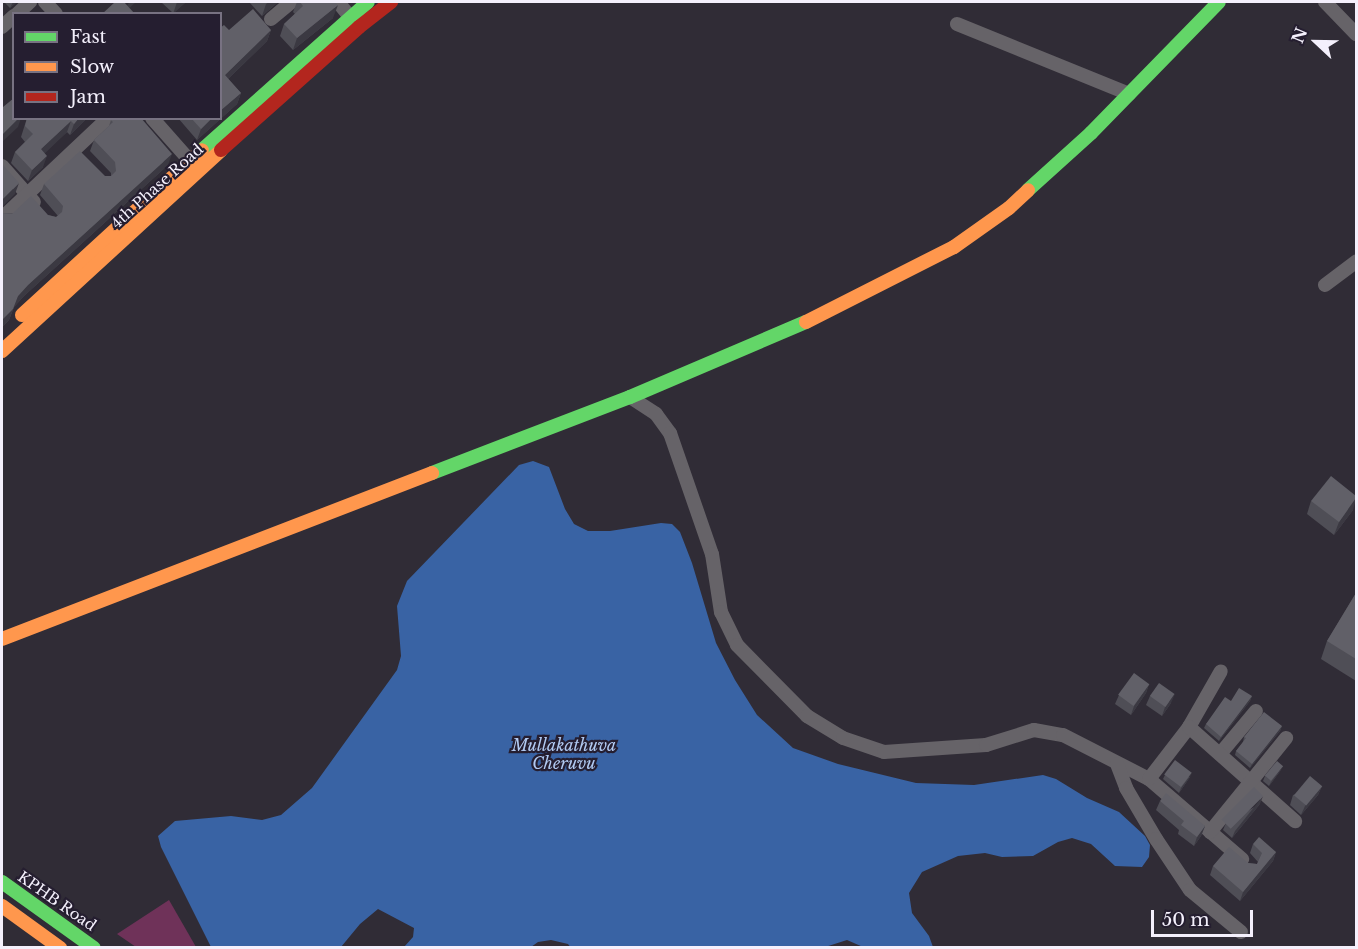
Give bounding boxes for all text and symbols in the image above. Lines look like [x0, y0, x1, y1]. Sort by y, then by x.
legend [12, 12, 222, 120]
north arrow [1286, 12, 1346, 72]
text: N [1287, 25, 1311, 46]
text: Fast [70, 26, 106, 48]
text: Slow [70, 56, 114, 78]
text: Jam [70, 86, 106, 108]
street label: 4th Phase Road [107, 140, 207, 232]
water label: Mullakathuva Cheruvu [512, 735, 616, 773]
street label: KPHB Road [14, 867, 100, 935]
scale bar [1154, 898, 1256, 936]
text: 50 m [1162, 909, 1210, 931]

